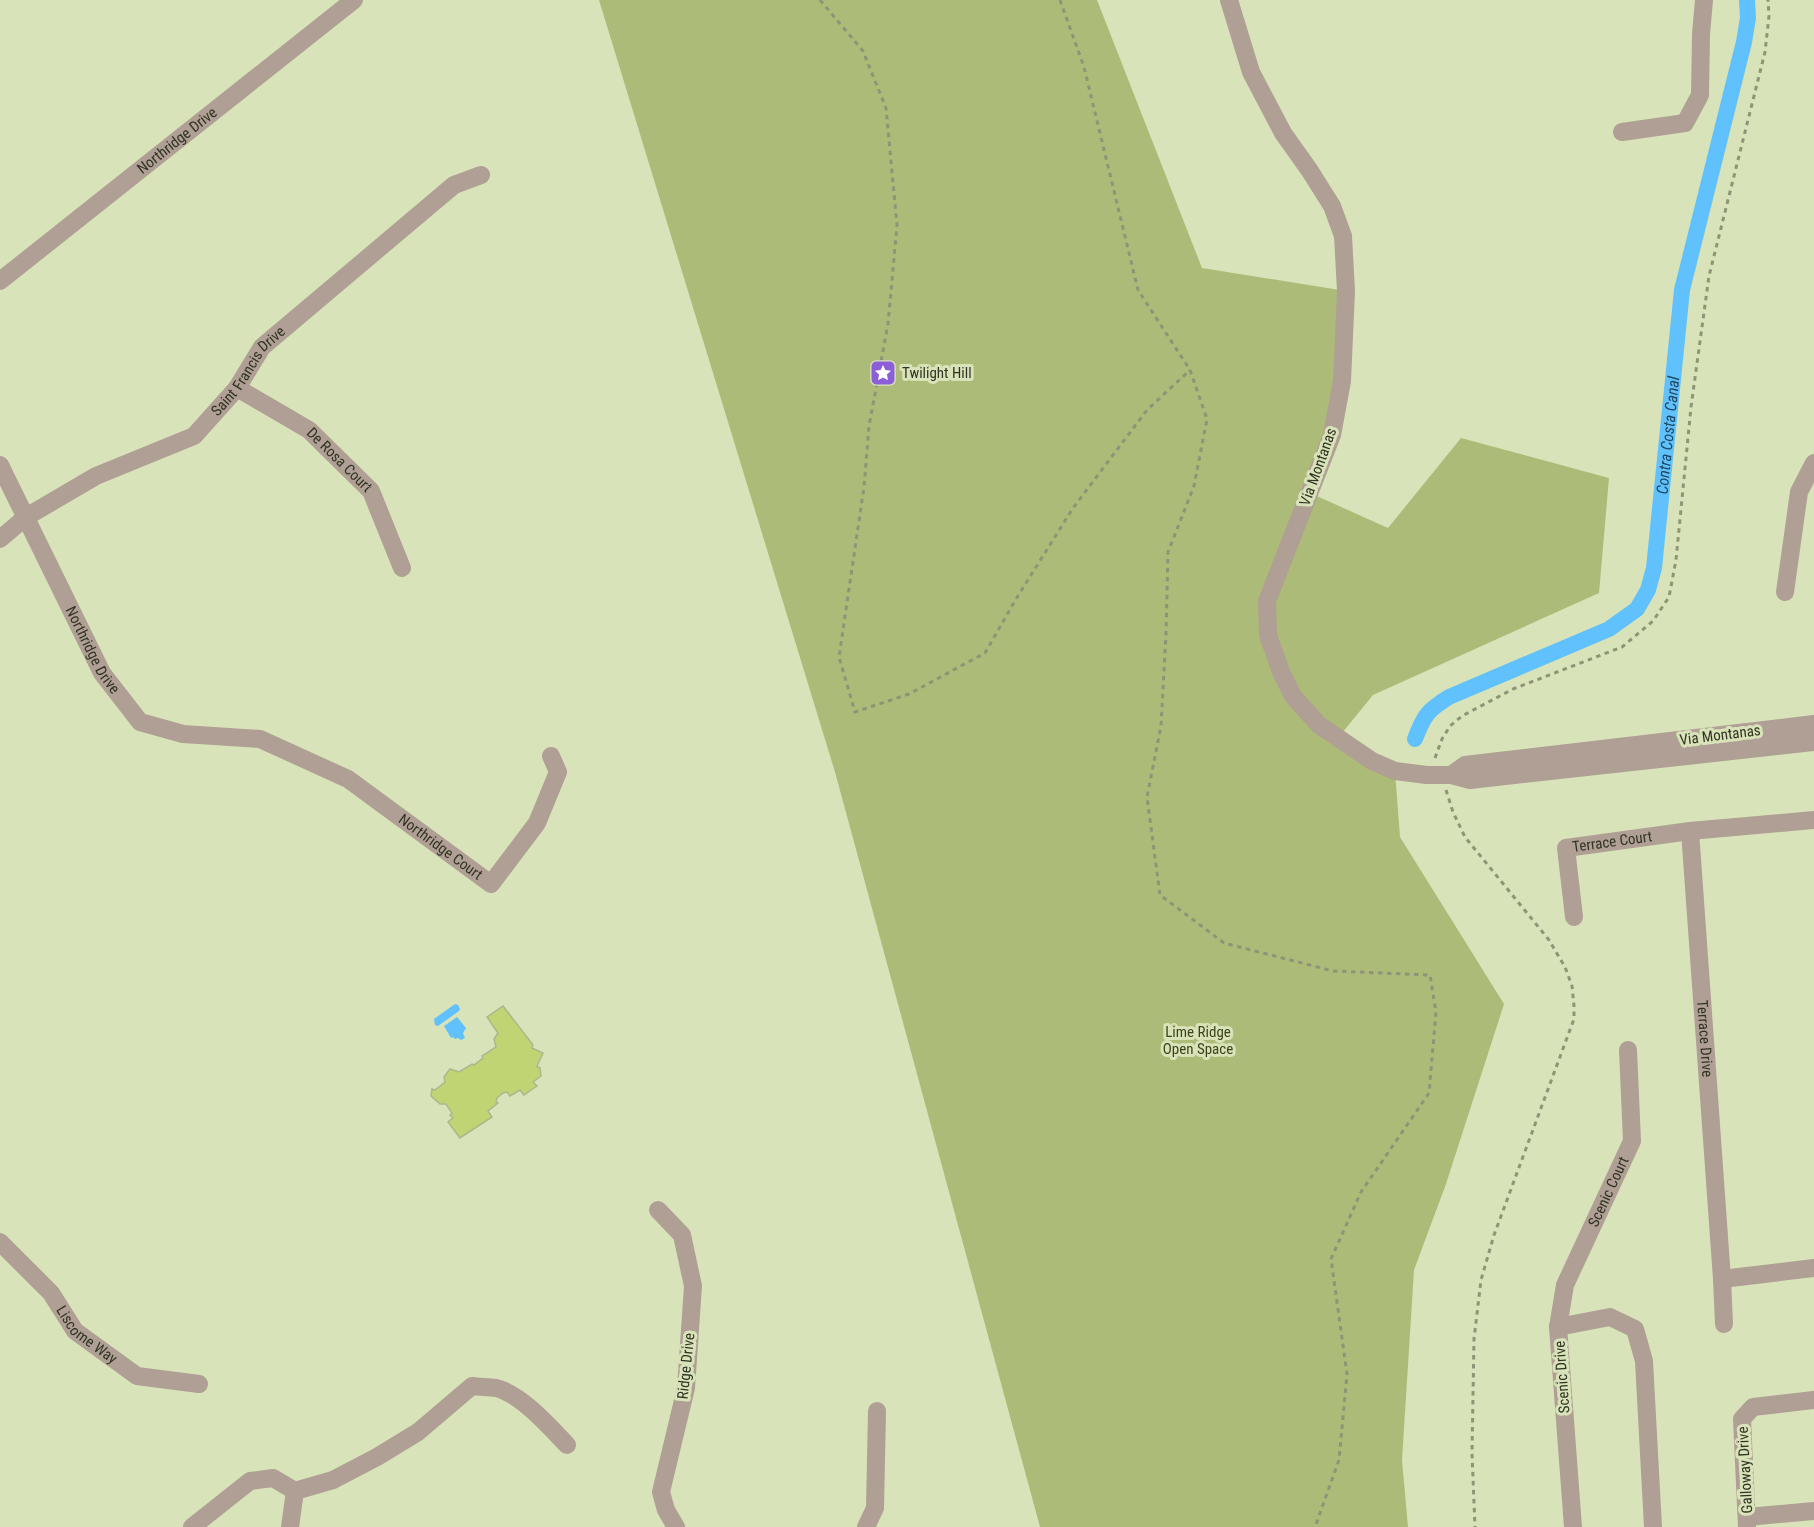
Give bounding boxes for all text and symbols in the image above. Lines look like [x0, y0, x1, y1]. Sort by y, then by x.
street label: Northridge Drive [134, 103, 221, 178]
street label: Saint Francis Drive [207, 322, 289, 420]
place icon: Twilight Hill [868, 358, 898, 388]
place label: Twilight Hill [902, 364, 972, 382]
water label: Contra Costa Canal [1652, 375, 1683, 495]
street label: De Rosa Court [303, 424, 376, 496]
street label: Via Montanas [1296, 425, 1340, 508]
street label: Northridge Drive [62, 603, 124, 697]
street label: Via Montanas [1678, 721, 1762, 749]
street label: Northridge Court [395, 810, 486, 884]
street label: Terrace Court [1571, 827, 1653, 856]
street label: Terrace Drive [1693, 999, 1717, 1078]
park label: Lime Ridge Open Space [1163, 1023, 1233, 1058]
street label: Scenic Court [1584, 1154, 1632, 1230]
street label: Liscome Way [52, 1302, 121, 1368]
street label: Ridge Drive [674, 1332, 698, 1400]
street label: Scenic Drive [1550, 1340, 1574, 1414]
street label: Galloway Drive [1734, 1426, 1756, 1514]

